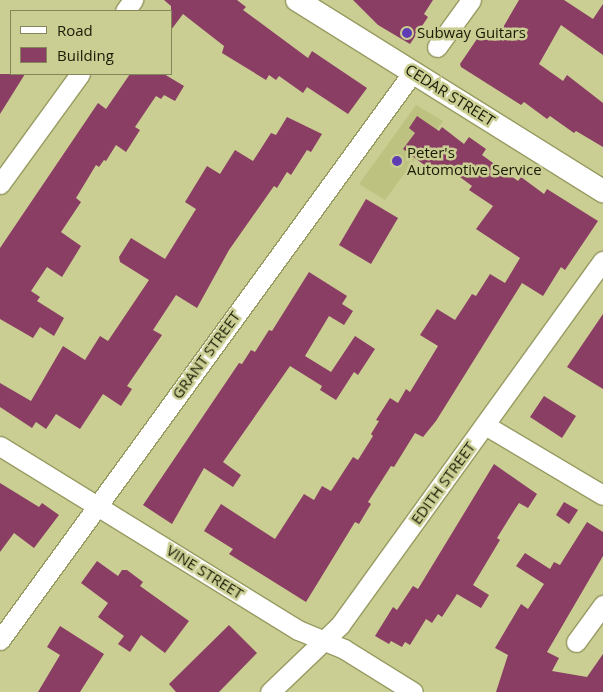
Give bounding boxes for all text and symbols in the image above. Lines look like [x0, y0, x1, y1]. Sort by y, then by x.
legend [10, 10, 172, 75]
text: Road [57, 20, 93, 40]
place label: Subway Guitars [417, 24, 526, 42]
marker: Subway Guitars [401, 27, 413, 39]
text: Building [57, 45, 114, 65]
street label: CEDAR STREET [402, 60, 498, 130]
place label: Peter's Automotive Service [407, 143, 542, 178]
marker: Peter's Automotive Service [391, 155, 403, 167]
street label: GRANT STREET [168, 308, 244, 402]
street label: EDITH STREET [407, 438, 479, 528]
street label: VINE STREET [163, 541, 247, 603]

